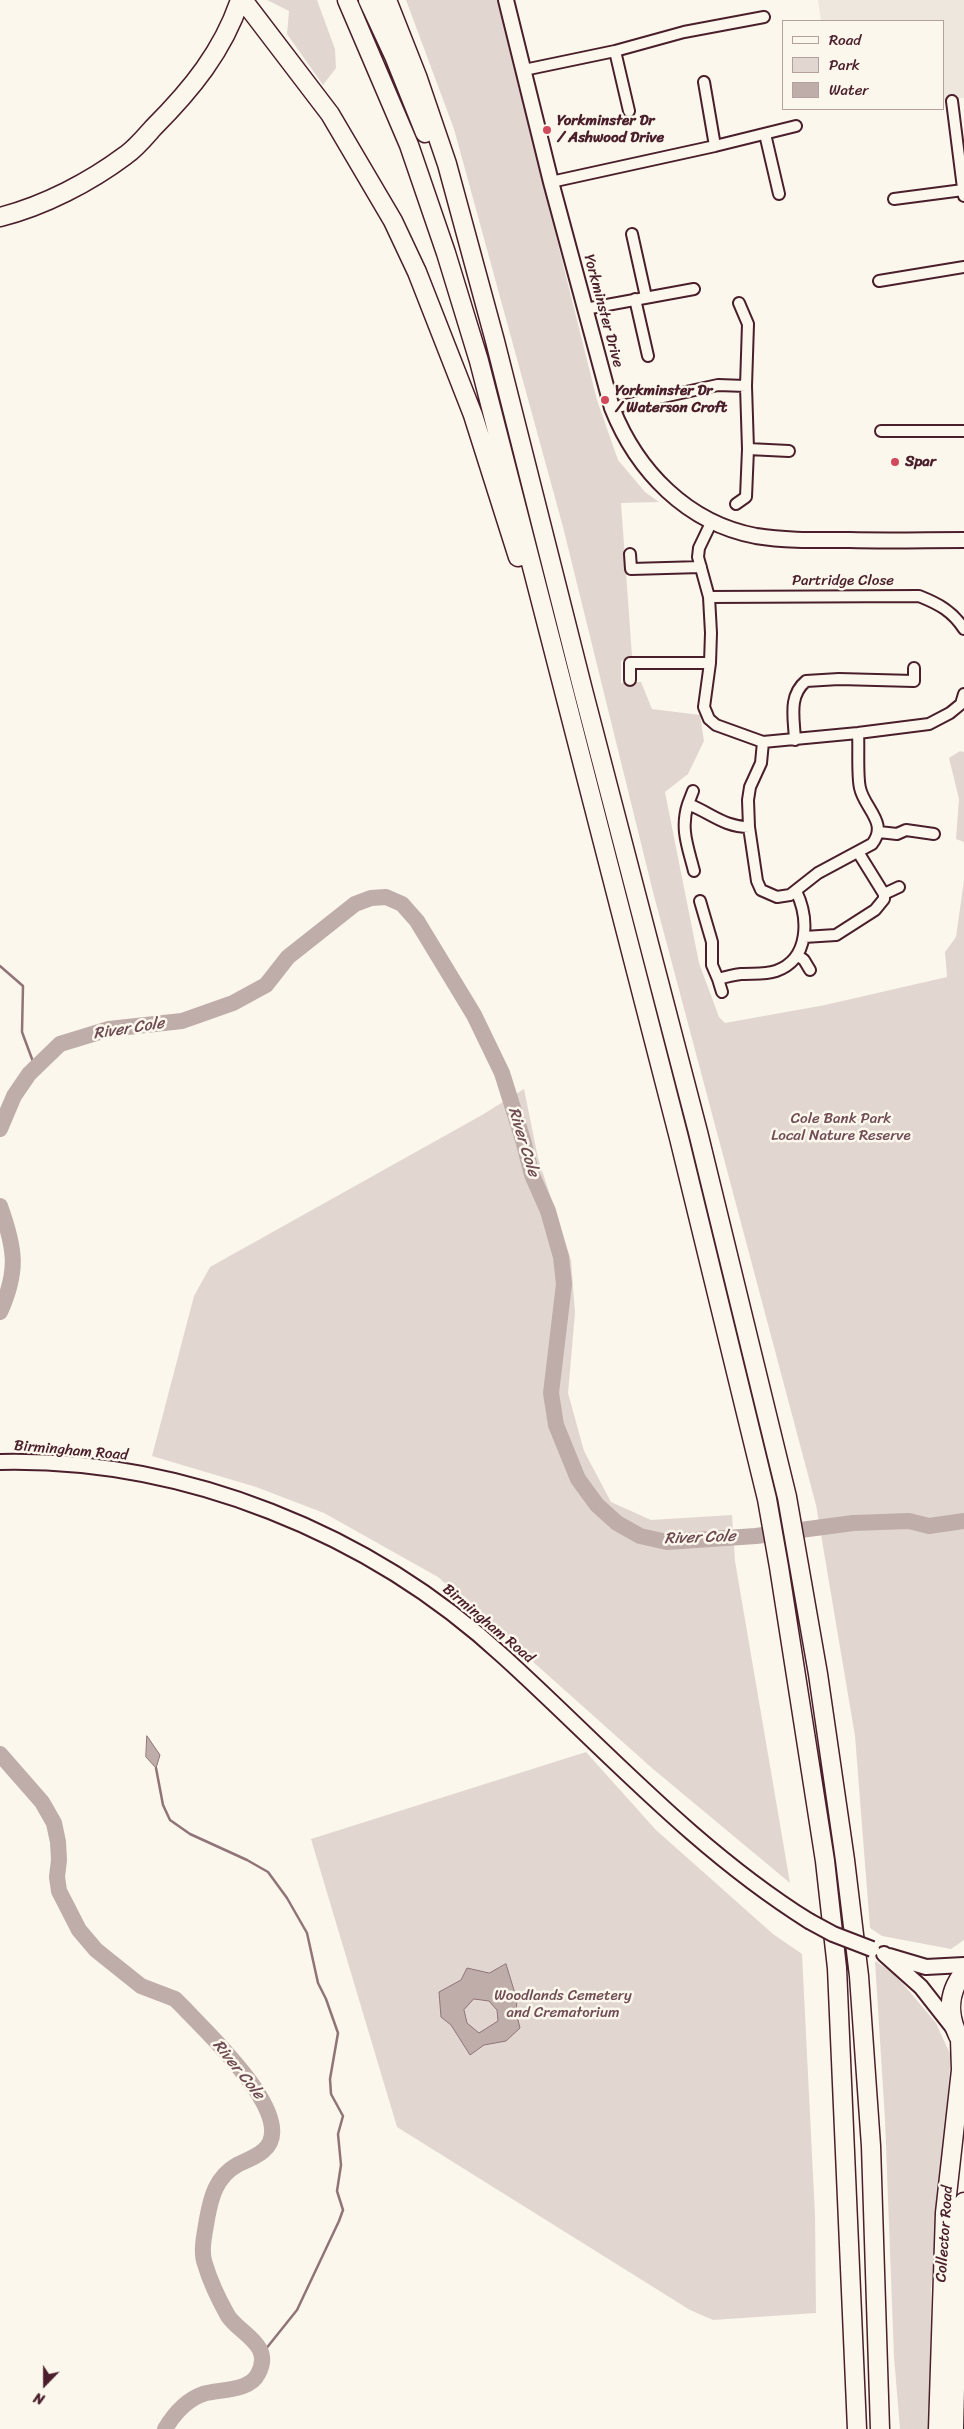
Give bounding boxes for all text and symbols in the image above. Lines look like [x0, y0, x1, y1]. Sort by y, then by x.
legend [782, 20, 944, 110]
text: Road [829, 27, 861, 53]
text: Park [829, 52, 860, 78]
text: Water [829, 77, 869, 103]
place label: Yorkminster Dr / Ashwood Drive [557, 112, 664, 147]
marker: Yorkminster Dr / Ashwood Drive [541, 124, 553, 136]
street label: Yorkminster Drive [579, 252, 627, 370]
place label: Yorkminster Dr / Waterson Croft [615, 382, 727, 417]
marker: Yorkminster Dr / Waterson Croft [599, 394, 611, 406]
place label: Spar [905, 453, 936, 471]
marker: Spar [889, 456, 901, 468]
street label: Partridge Close [792, 572, 894, 590]
water label: River Cole [92, 1014, 166, 1044]
water label: River Cole [503, 1105, 543, 1179]
park label: Cole Bank Park Local Nature Reserve [771, 1110, 911, 1145]
street label: Birmingham Road [13, 1437, 129, 1465]
water label: River Cole [664, 1527, 736, 1549]
street label: Birmingham Road [439, 1580, 537, 1668]
park label: Woodlands Cemetery and Crematorium [494, 1987, 632, 2022]
water label: River Cole [208, 2036, 268, 2104]
street label: Collector Road [933, 2185, 957, 2283]
north arrow [20, 2359, 70, 2409]
text: N [30, 2385, 48, 2412]

